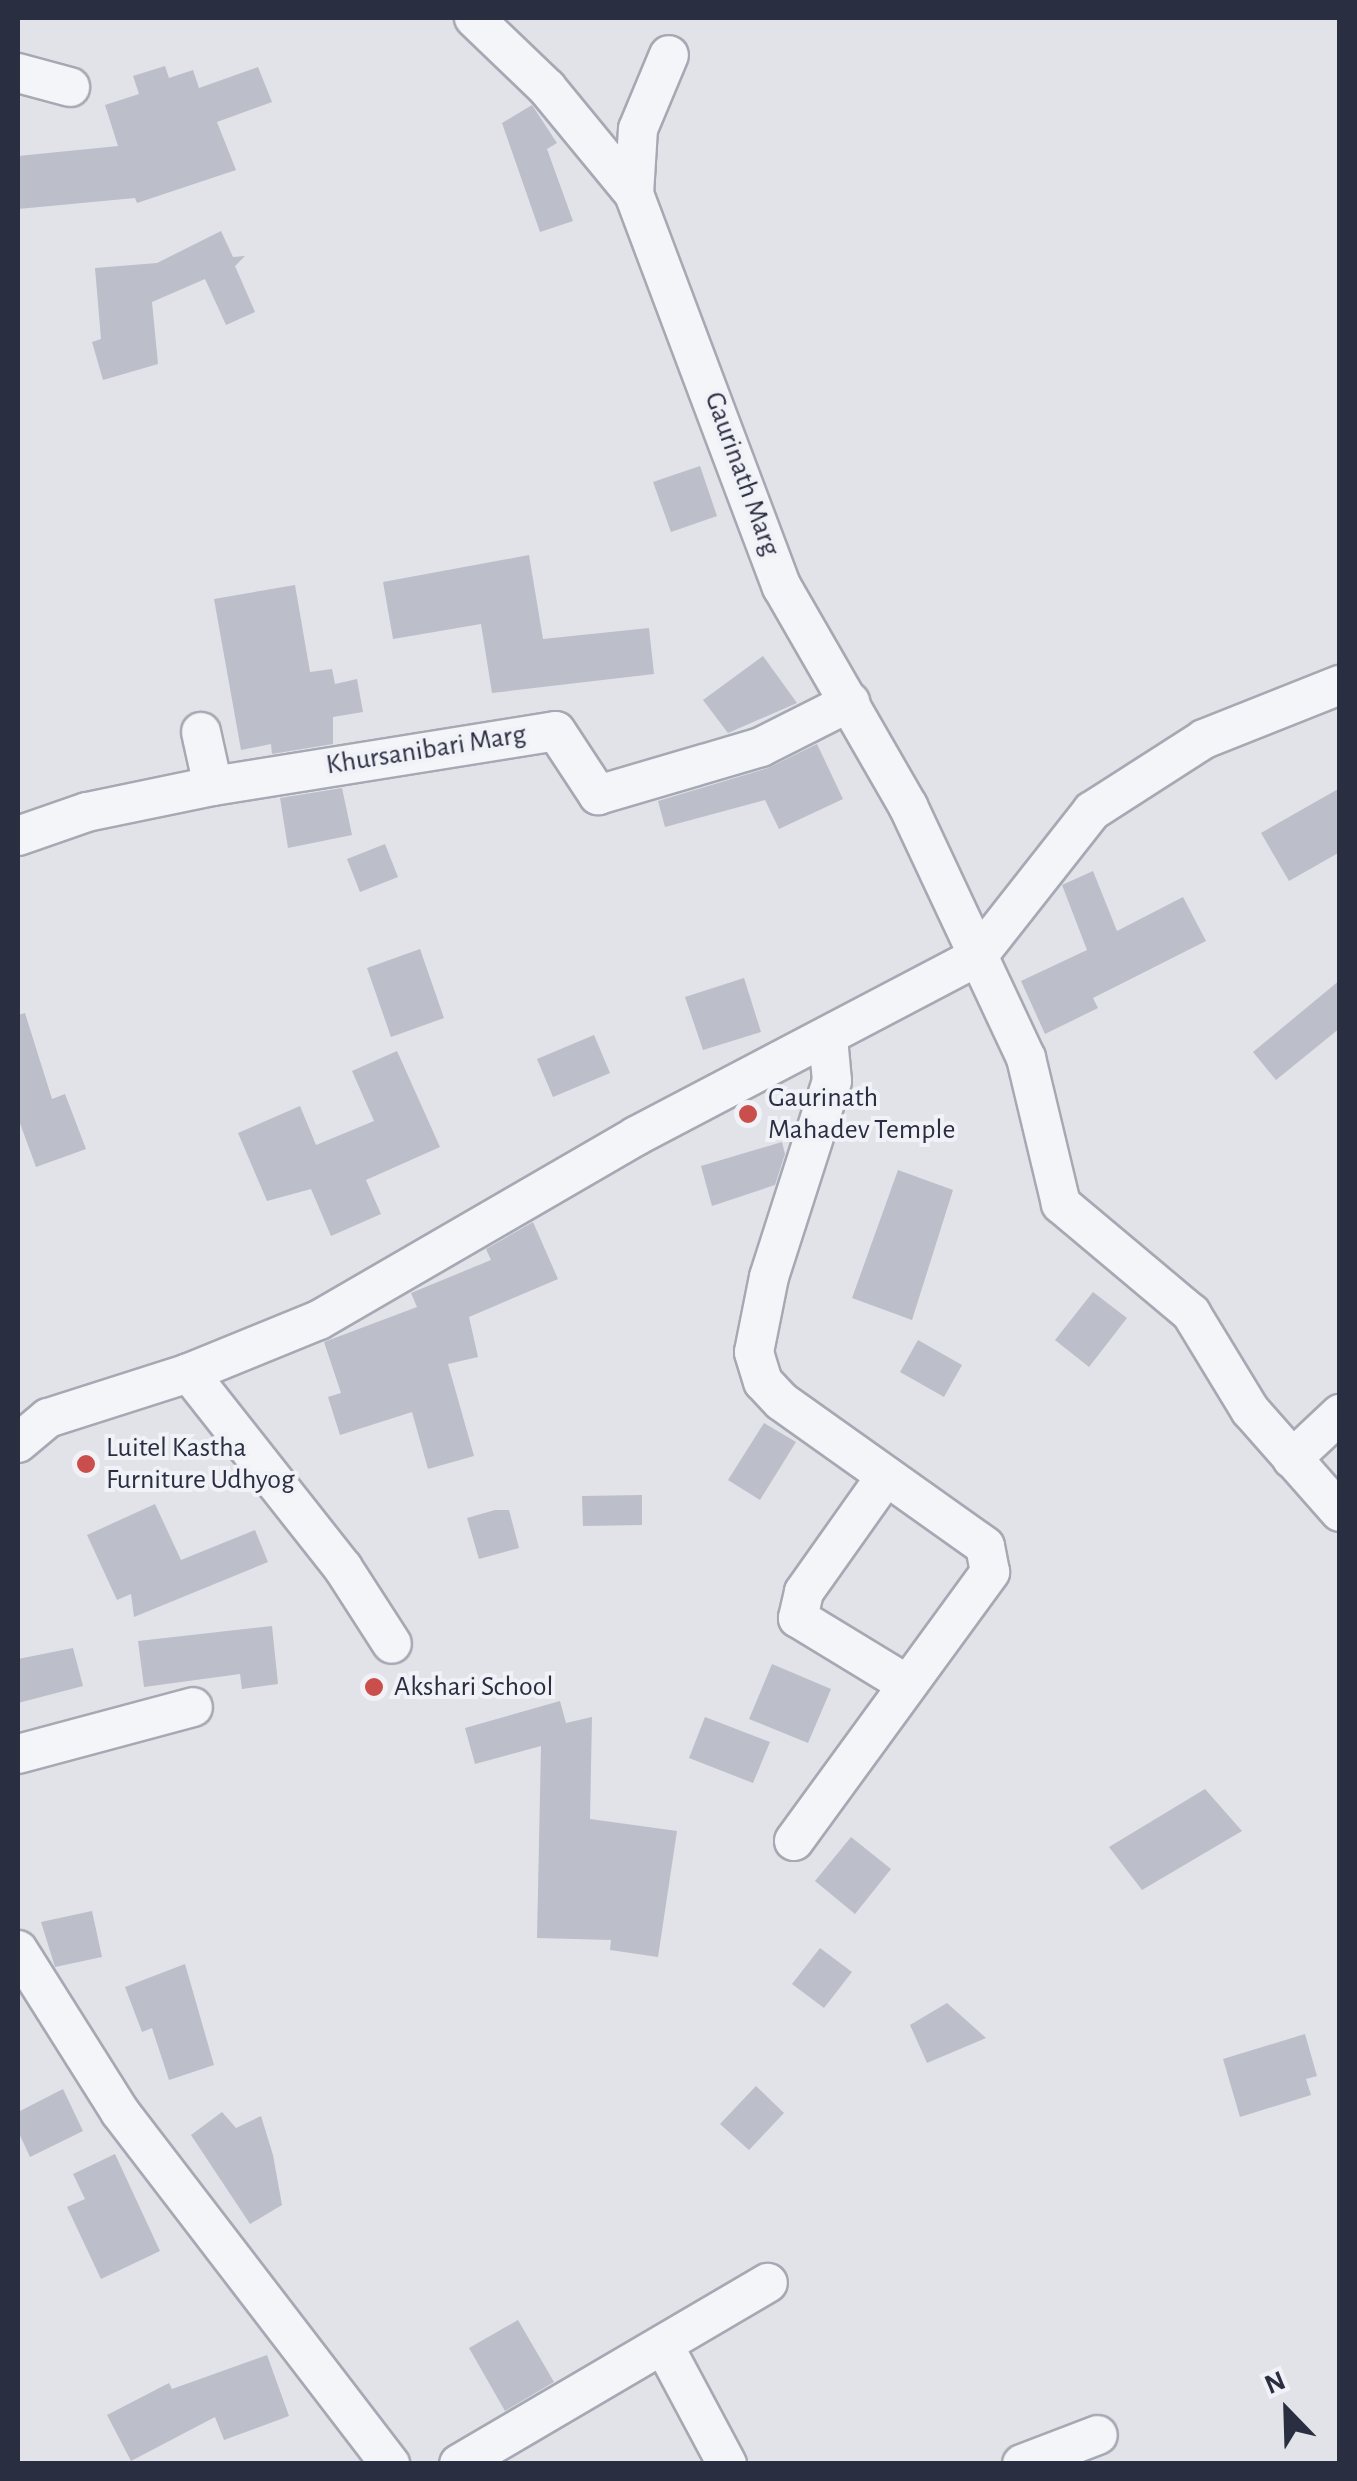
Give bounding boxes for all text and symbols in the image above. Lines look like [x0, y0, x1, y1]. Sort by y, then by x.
street label: Gaurinath Marg [697, 387, 787, 561]
street label: Khursanibari Marg [324, 718, 528, 782]
place label: Gaurinath Mahadev Temple [768, 1081, 955, 1147]
marker: Gaurinath Mahadev Temple [737, 1103, 759, 1125]
place label: Luitel Kastha Furniture Udhyog [106, 1431, 295, 1497]
marker: Luitel Kastha Furniture Udhyog [75, 1453, 97, 1475]
place label: Akshari School [394, 1670, 553, 1704]
marker: Akshari School [363, 1676, 385, 1698]
north arrow [1237, 2361, 1337, 2461]
text: N [1261, 2367, 1290, 2400]

